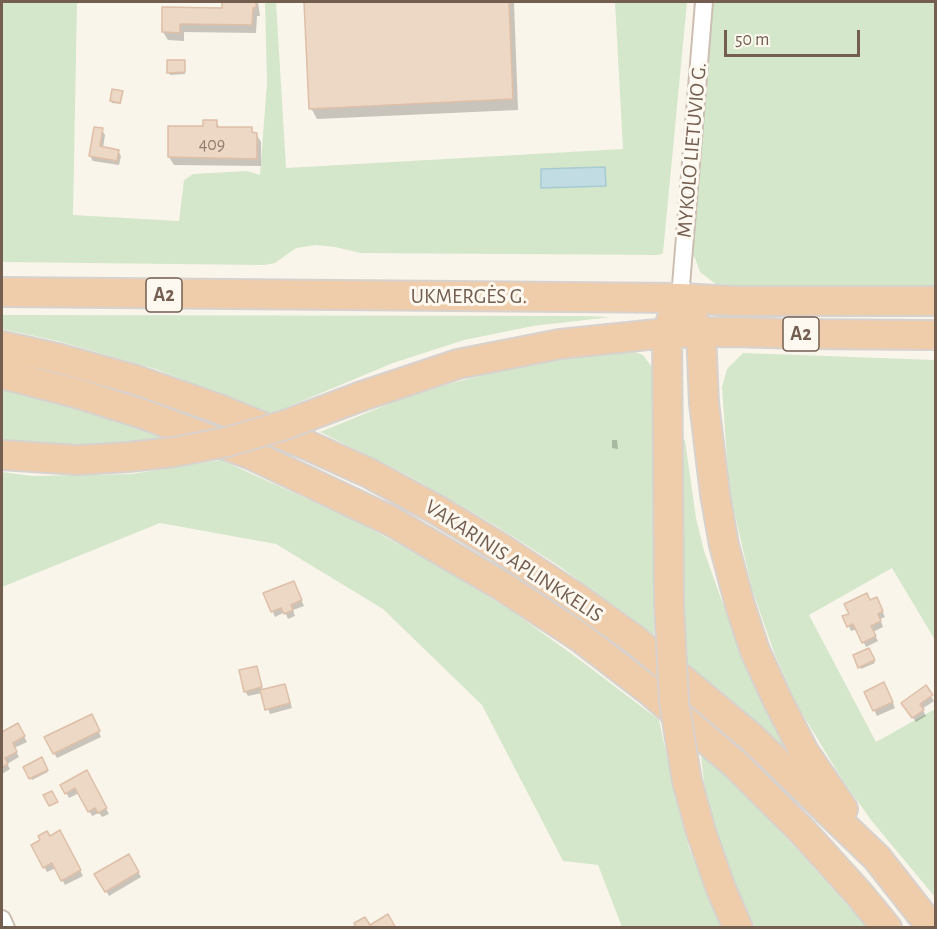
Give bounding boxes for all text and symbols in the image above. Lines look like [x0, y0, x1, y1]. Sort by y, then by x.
scale bar [727, 18, 864, 56]
text: 50 m [735, 31, 769, 49]
street label: MYKOLO LIETUVIO G. [672, 61, 712, 239]
house number: 409 [199, 134, 225, 156]
road number: A2 [146, 278, 182, 312]
street label: UKMERGĖS G. [411, 284, 527, 310]
road number: A2 [783, 317, 819, 351]
street label: VAKARINIS APLINKKELIS [420, 494, 608, 628]

